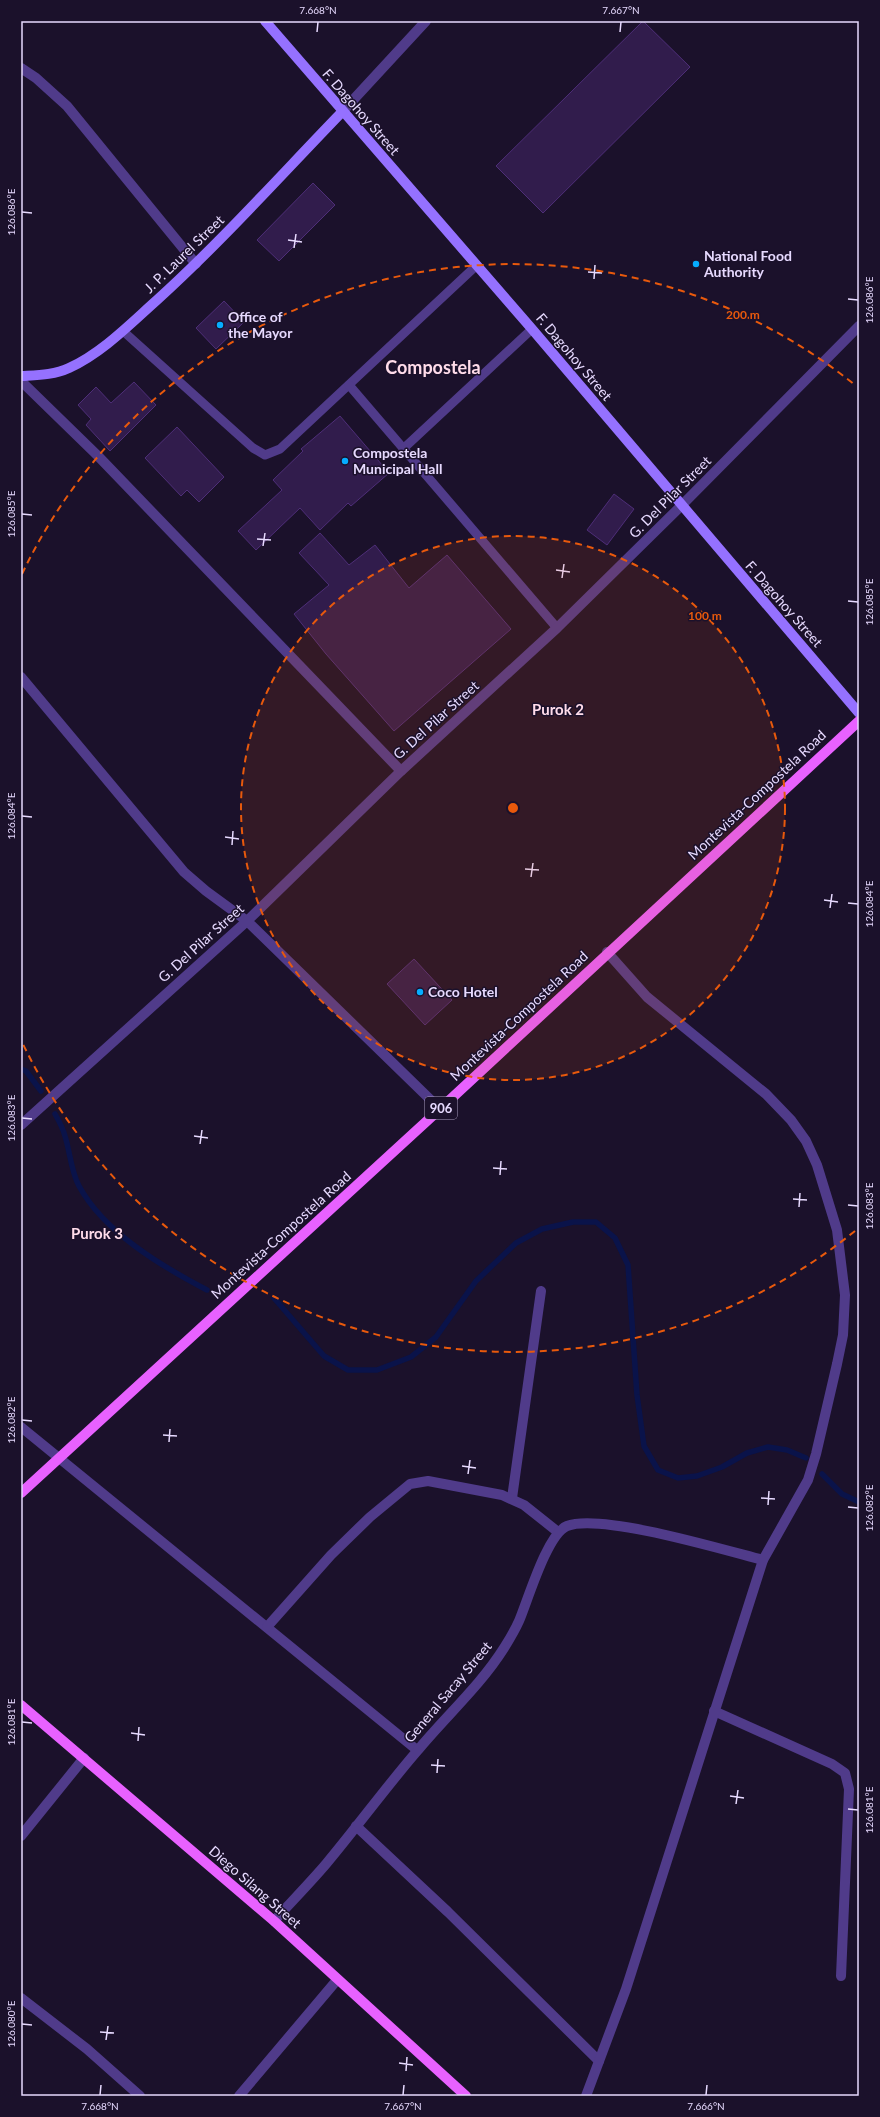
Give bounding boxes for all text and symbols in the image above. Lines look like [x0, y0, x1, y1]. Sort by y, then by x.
text: 7.668°N [299, 4, 337, 16]
text: 7.667°N [602, 4, 640, 16]
street label: F. Dagohoy Street [319, 65, 404, 158]
text: 126.086°E [5, 188, 17, 236]
street label: J. P. Laurel Street [140, 211, 227, 296]
place label: National Food Authority [703, 247, 792, 280]
marker: National Food Authority [691, 259, 701, 269]
text: 126.086°E [863, 276, 875, 324]
text: 200 m [726, 307, 760, 322]
place label: Office of the Mayor [228, 308, 293, 341]
street label: F. Dagohoy Street [533, 310, 616, 404]
marker: Office of the Mayor [215, 320, 225, 330]
district label: Compostela [385, 356, 481, 378]
place label: Compostela Municipal Hall [353, 444, 442, 477]
street label: G. Del Pilar Street [625, 452, 714, 541]
marker: Compostela Municipal Hall [340, 456, 350, 466]
text: 126.085°E [5, 490, 17, 538]
street label: F. Dagohoy Street [742, 557, 827, 650]
text: 126.085°E [863, 578, 875, 626]
text: 100 m [688, 608, 722, 623]
street label: G. Del Pilar Street [389, 677, 482, 762]
district label: Purok 2 [532, 700, 584, 718]
street label: Montevista-Compostela Road [684, 726, 829, 863]
text: 126.084°E [5, 792, 17, 840]
centre of rings [506, 801, 520, 815]
text: 126.084°E [863, 880, 875, 928]
street label: G. Del Pilar Street [154, 900, 247, 985]
street label: Montevista-Compostela Road [446, 947, 591, 1084]
place label: Coco Hotel [428, 983, 498, 1000]
marker: Coco Hotel [415, 987, 425, 997]
text: 126.083°E [5, 1094, 17, 1142]
road number: 906 [425, 1097, 457, 1119]
street label: Montevista-Compostela Road [207, 1167, 354, 1302]
text: 126.083°E [863, 1182, 875, 1230]
district label: Purok 3 [71, 1224, 123, 1242]
text: 126.082°E [5, 1396, 17, 1444]
text: 126.082°E [863, 1484, 875, 1532]
street label: General Sacay Street [400, 1638, 495, 1746]
text: 126.081°E [5, 1698, 17, 1746]
text: 126.081°E [863, 1786, 875, 1834]
street label: Diego Silang Street [206, 1842, 305, 1931]
text: 126.080°E [5, 2000, 17, 2048]
text: 7.668°N [81, 2100, 119, 2112]
text: 7.667°N [384, 2100, 422, 2112]
text: 7.666°N [687, 2100, 725, 2112]

